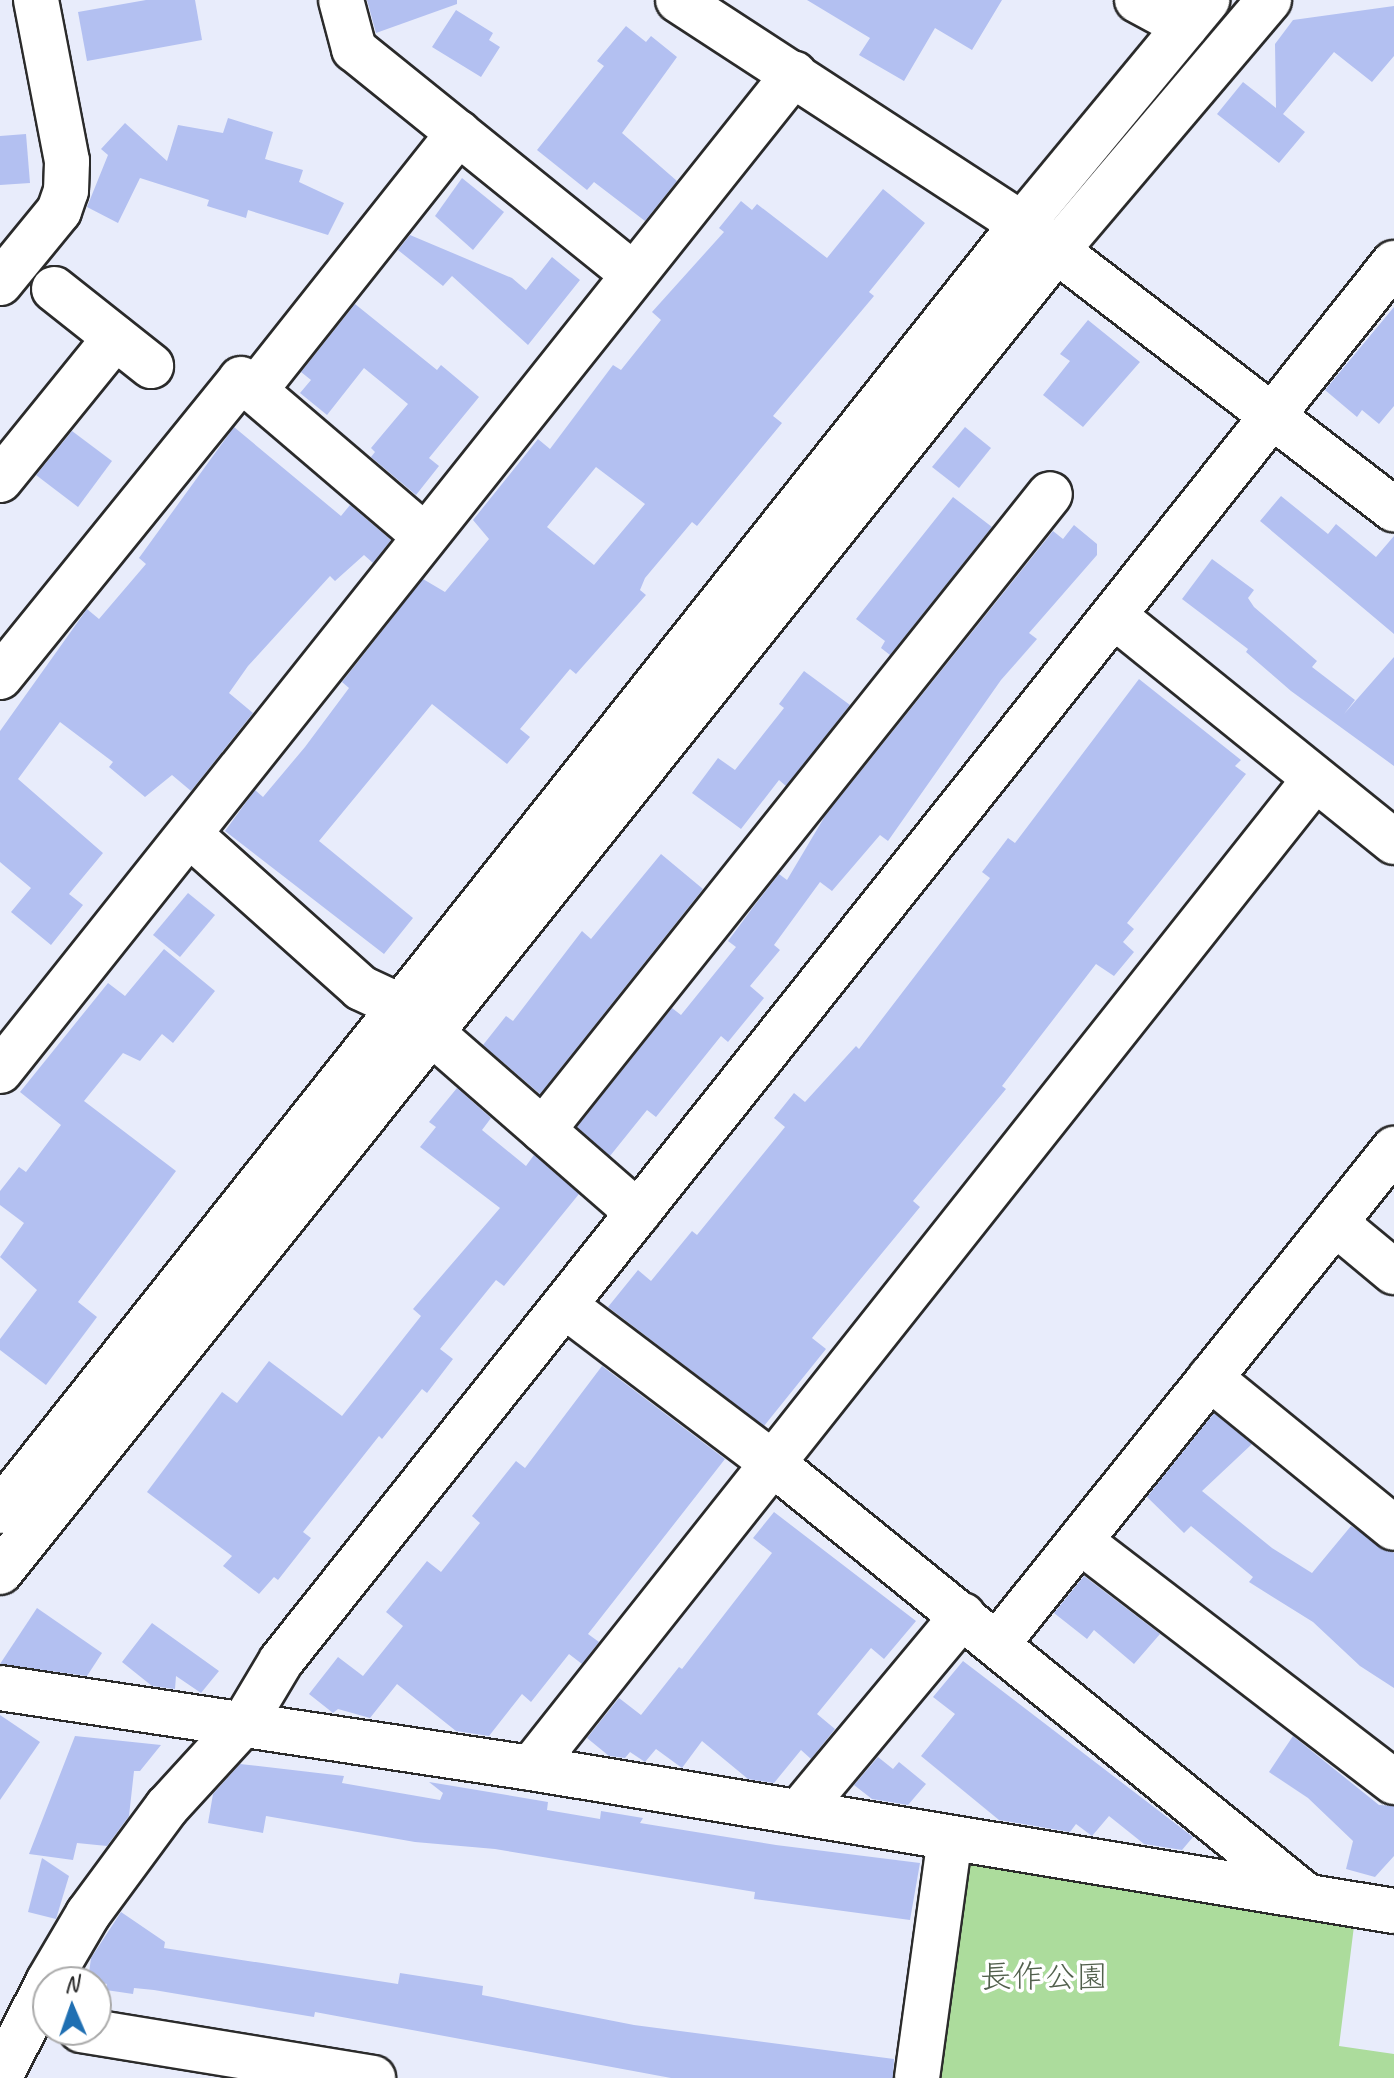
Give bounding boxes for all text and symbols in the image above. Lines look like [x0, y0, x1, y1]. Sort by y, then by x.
park label: 長作公園 [980, 1958, 1108, 1996]
north arrow [32, 1966, 112, 2046]
text: N [64, 1970, 79, 1998]

